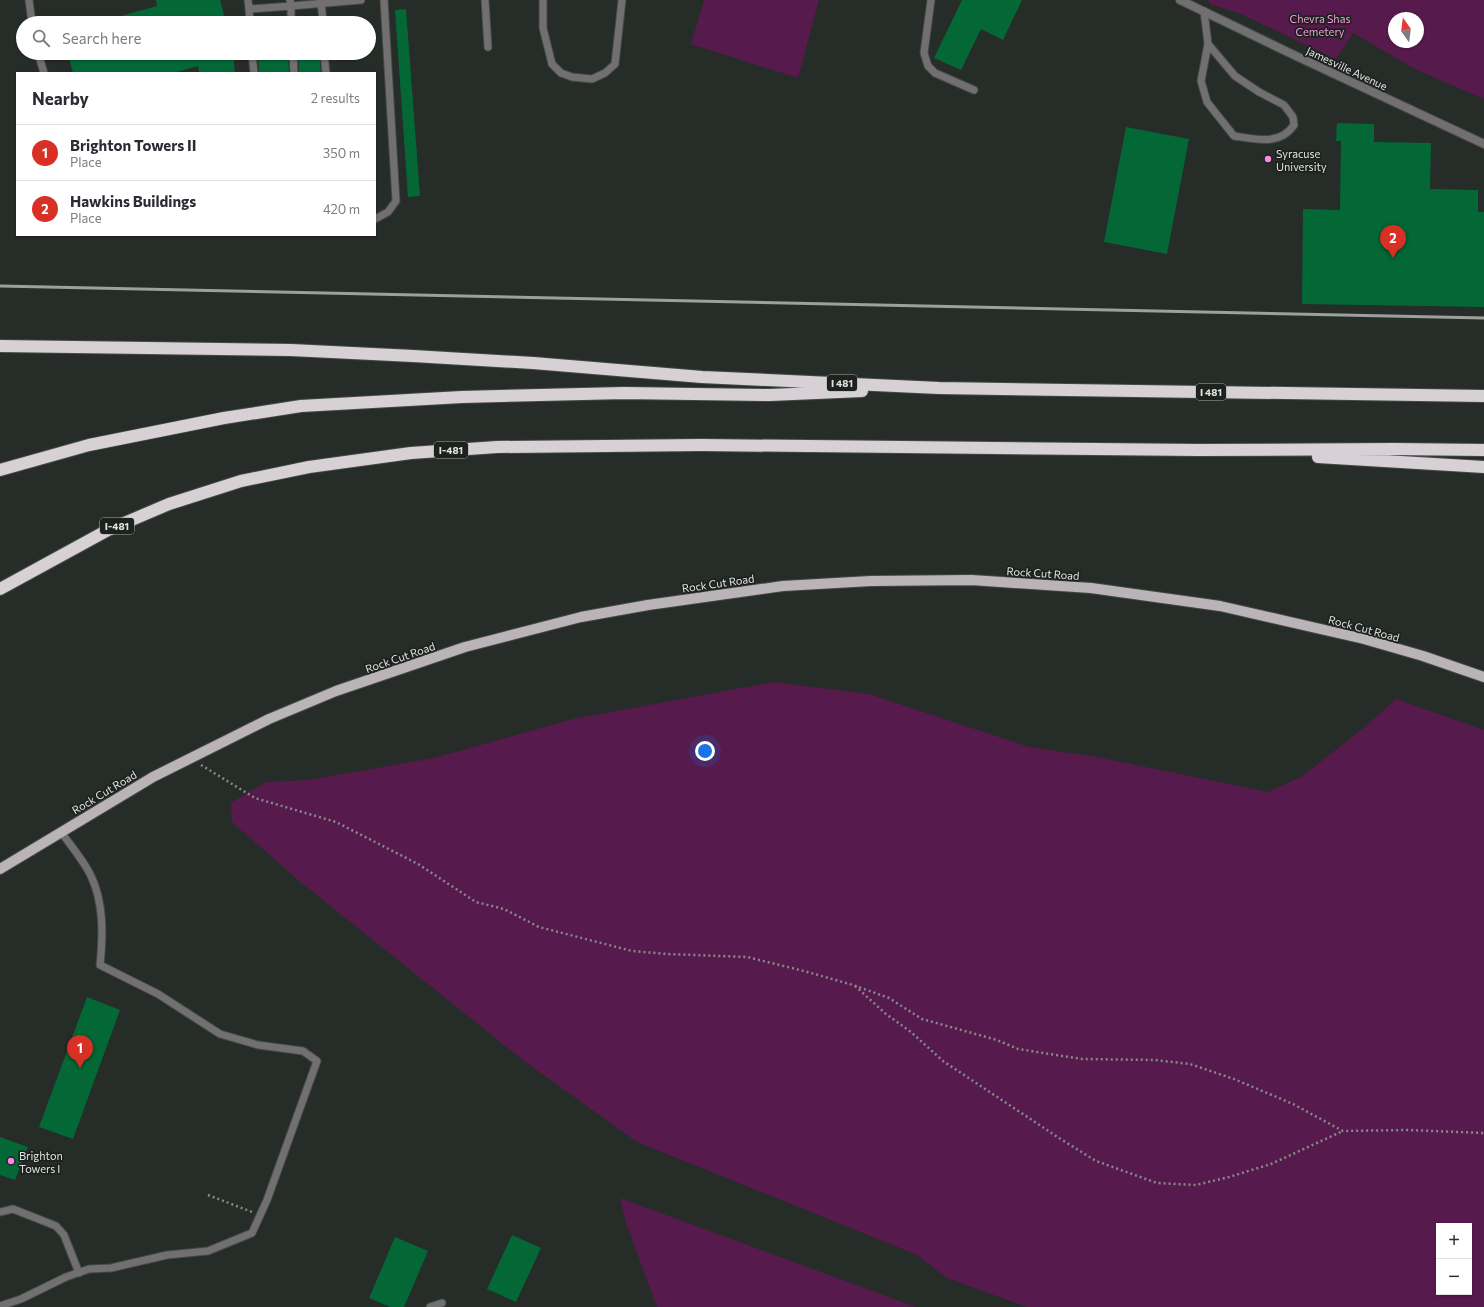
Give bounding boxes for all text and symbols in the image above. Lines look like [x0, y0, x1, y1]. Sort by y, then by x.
park label: Chevra Shas Cemetery [1290, 12, 1350, 38]
north arrow [1388, 12, 1424, 48]
search box [16, 16, 376, 60]
icon: search [30, 27, 52, 49]
text: Search here [62, 29, 141, 47]
street label: Jamesville Avenue [1304, 44, 1390, 93]
text: Nearby [32, 88, 89, 109]
text: 2 results [311, 90, 360, 106]
text: Brighton Towers II [70, 136, 197, 154]
text: 1 [42, 145, 48, 161]
text: 350 m [323, 145, 360, 161]
place label: Syracuse University [1276, 147, 1327, 173]
text: Place [70, 154, 102, 170]
marker: Syracuse University [1263, 154, 1273, 164]
text: Hawkins Buildings [70, 192, 196, 210]
text: 2 [41, 201, 49, 217]
text: 420 m [323, 201, 360, 217]
text: Place [70, 210, 102, 226]
pin: 2 [1380, 225, 1406, 258]
road number: I 481 [827, 375, 857, 391]
road number: I 481 [1196, 384, 1226, 400]
road number: I-481 [434, 442, 468, 458]
road number: I-481 [100, 518, 134, 534]
street label: Rock Cut Road [1006, 564, 1080, 582]
street label: Rock Cut Road [681, 571, 755, 595]
street label: Rock Cut Road [1327, 612, 1401, 644]
street label: Rock Cut Road [363, 639, 437, 675]
your location [695, 741, 715, 761]
street label: Rock Cut Road [69, 768, 139, 816]
pin: 1 [67, 1035, 93, 1068]
place label: Brighton Towers I [19, 1149, 63, 1175]
marker: Brighton Towers I [6, 1156, 16, 1166]
map controls [1436, 1223, 1472, 1295]
button: + [1436, 1223, 1472, 1259]
button: − [1436, 1259, 1472, 1295]

